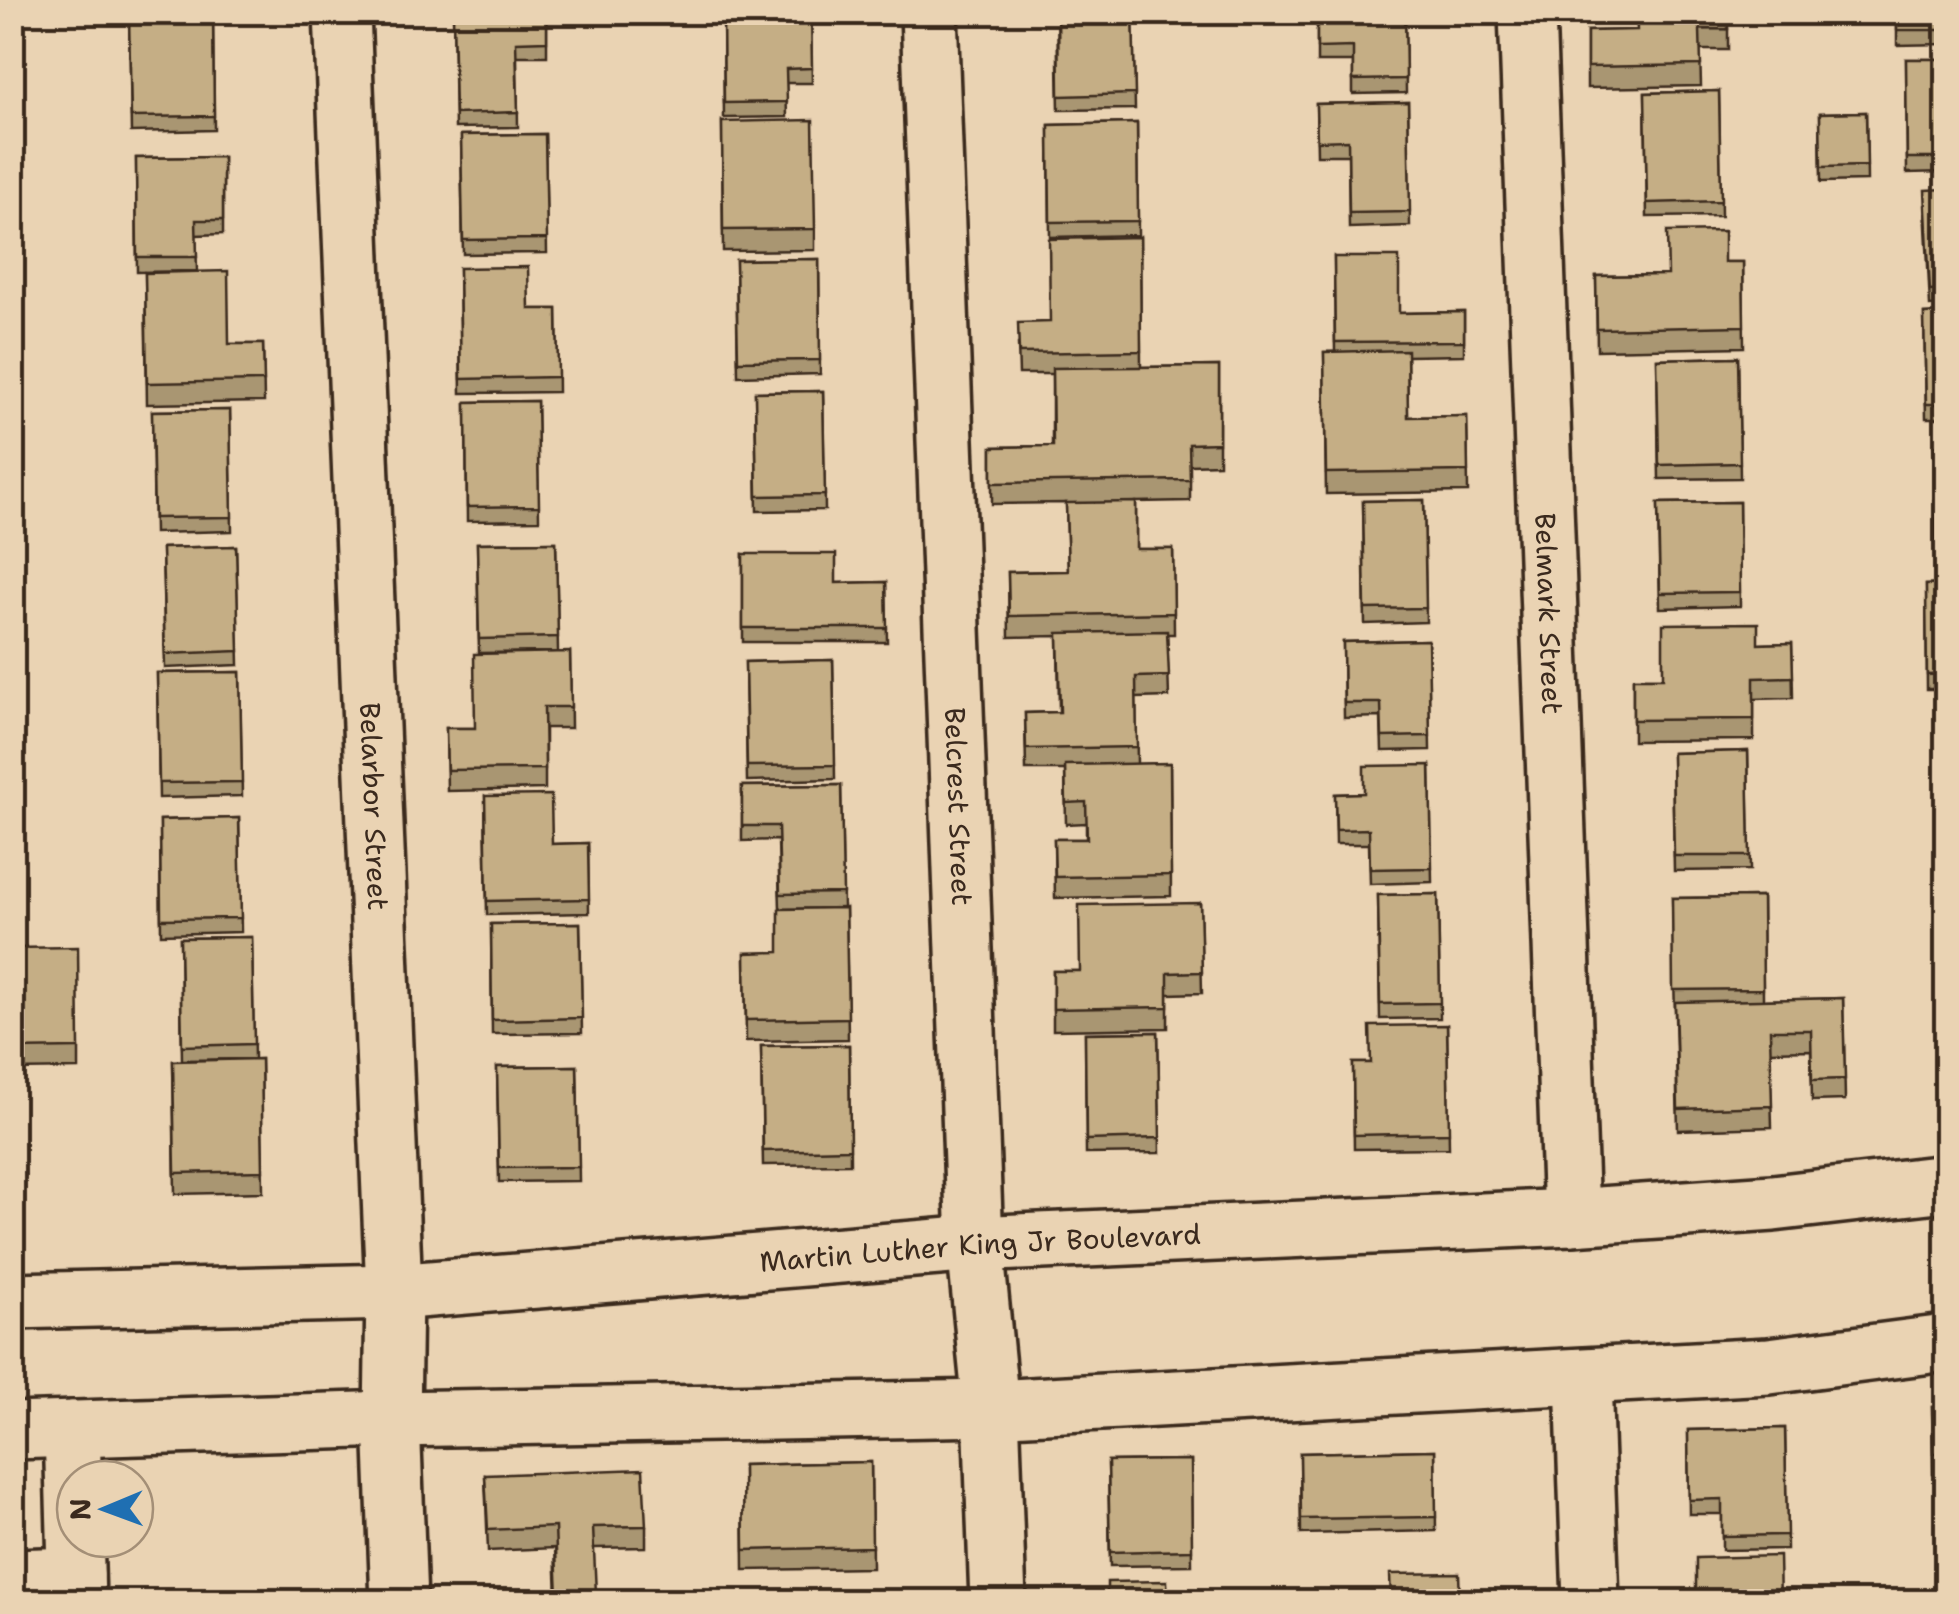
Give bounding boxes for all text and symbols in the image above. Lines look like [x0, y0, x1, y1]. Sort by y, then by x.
street label: Belmark Street [1526, 512, 1572, 715]
street label: Belarbor Street [351, 702, 397, 911]
street label: Belcrest Street [936, 707, 981, 906]
street label: Martin Luther King Jr Boulevard [758, 1215, 1202, 1281]
north arrow [55, 1459, 155, 1559]
text: N [61, 1498, 99, 1521]

